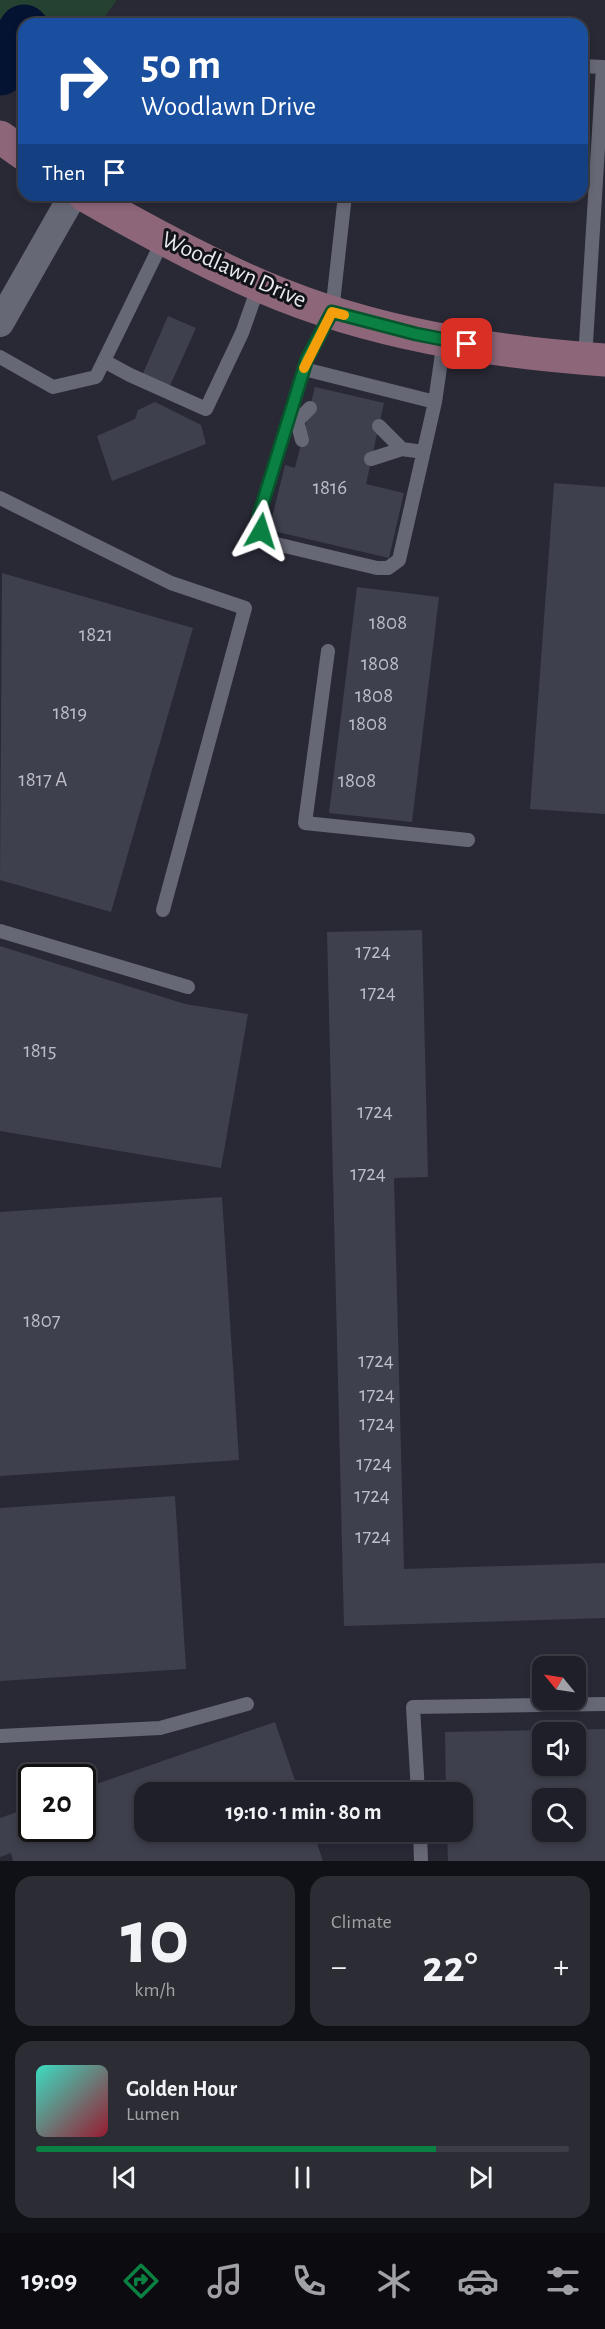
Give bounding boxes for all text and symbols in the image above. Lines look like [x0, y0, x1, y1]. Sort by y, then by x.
icon: right [42, 42, 120, 120]
text: 50 m [141, 44, 221, 86]
text: Woodlawn Drive [141, 93, 316, 120]
icon: arrive [98, 156, 131, 189]
text: Then [42, 162, 86, 184]
street label: Woodlawn Drive [158, 227, 310, 313]
pin [441, 318, 492, 369]
icon: arrive [450, 327, 483, 360]
house number: 1816 [313, 477, 347, 498]
position arrow [229, 499, 293, 563]
house number: 1808 [369, 612, 407, 633]
house number: 1821 [79, 624, 113, 645]
house number: 1808 [361, 653, 399, 674]
house number: 1808 [355, 685, 393, 706]
house number: 1819 [53, 702, 87, 723]
house number: 1808 [349, 713, 387, 734]
house number: 1817 A [19, 769, 67, 790]
house number: 1808 [338, 770, 376, 791]
house number: 1724 [355, 941, 391, 962]
house number: 1724 [360, 982, 396, 1003]
house number: 1815 [23, 1040, 57, 1061]
house number: 1724 [357, 1101, 393, 1122]
house number: 1724 [350, 1163, 386, 1184]
house number: 1807 [23, 1310, 61, 1331]
house number: 1724 [358, 1350, 394, 1371]
house number: 1724 [359, 1384, 395, 1405]
house number: 1724 [359, 1413, 395, 1434]
house number: 1724 [356, 1453, 392, 1474]
house number: 1724 [354, 1485, 390, 1506]
house number: 1724 [355, 1526, 391, 1547]
north arrow [532, 1656, 586, 1710]
map controls [532, 1656, 586, 1842]
button: sound [532, 1722, 586, 1776]
speed limit sign: 20 [18, 1764, 96, 1842]
button: search [532, 1788, 586, 1842]
text: 19:10 · 1 min · 80 m [225, 1801, 382, 1823]
text: 10 [121, 1900, 189, 1978]
text: Climate [331, 1912, 392, 1932]
text: 22° [422, 1945, 478, 1990]
text: − [331, 1951, 347, 1984]
text: + [553, 1951, 569, 1984]
text: km/h [134, 1980, 176, 2000]
text: Golden Hour [126, 2078, 237, 2100]
text: Lumen [126, 2104, 180, 2124]
icon: previous [108, 2161, 141, 2194]
icon: pause [286, 2161, 319, 2194]
icon: next [464, 2161, 497, 2194]
icon: directions [120, 2260, 162, 2302]
icon: music [204, 2260, 246, 2302]
icon: phone [288, 2260, 330, 2302]
icon: climate [373, 2260, 415, 2302]
icon: car [457, 2260, 499, 2302]
icon: filters [542, 2260, 584, 2302]
text: 19:09 [21, 2267, 77, 2294]

